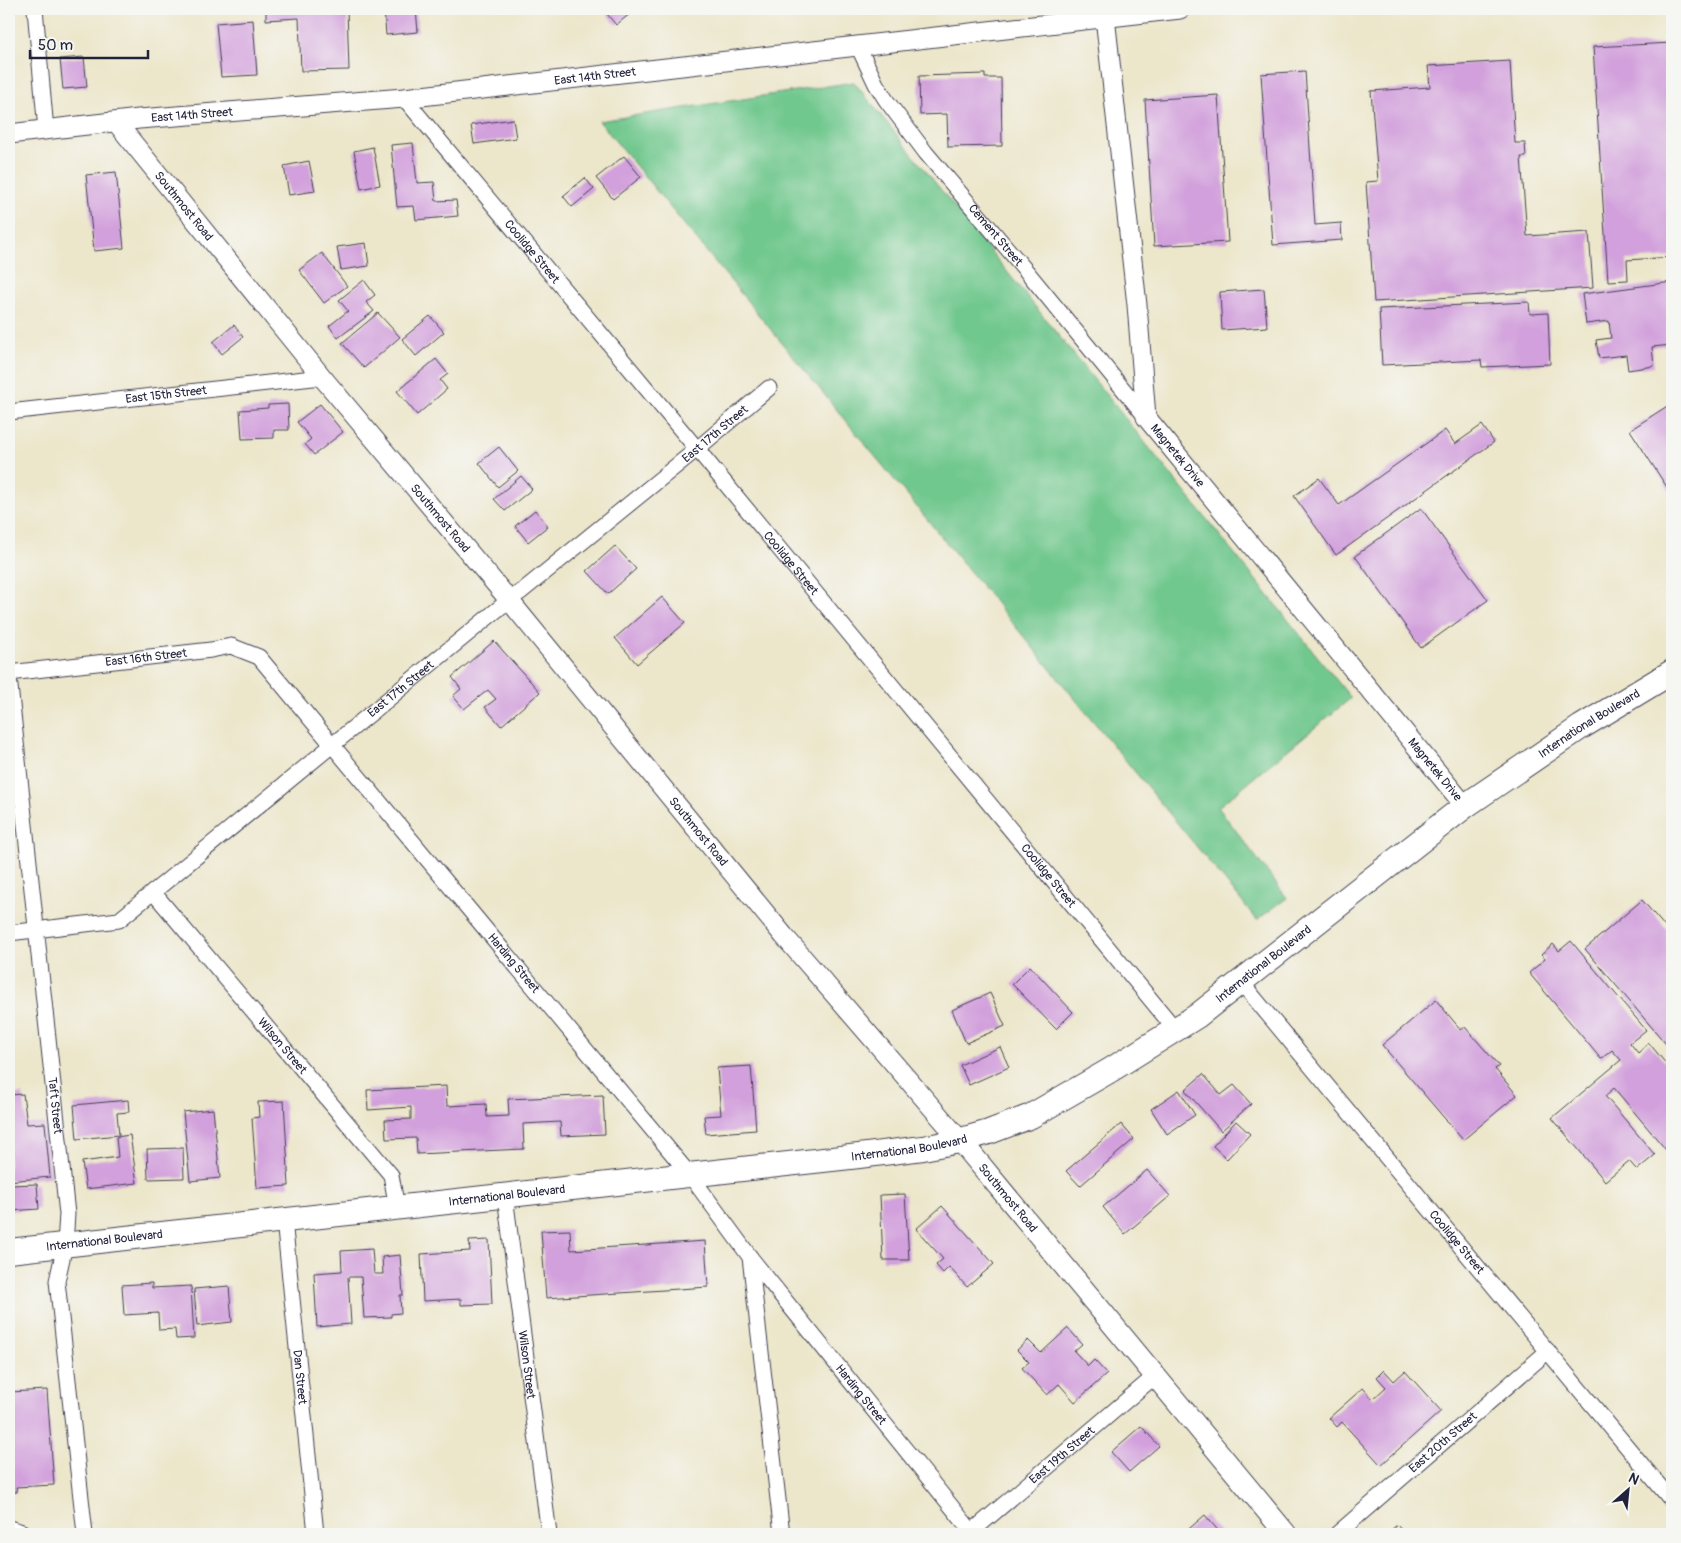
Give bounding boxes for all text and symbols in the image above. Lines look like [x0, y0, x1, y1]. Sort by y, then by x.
scale bar [30, 28, 148, 60]
text: 50 m [38, 36, 73, 55]
street label: East 14th Street [553, 64, 637, 88]
street label: East 14th Street [150, 104, 234, 126]
street label: Southmost Road [151, 168, 216, 244]
street label: Cement Street [965, 201, 1026, 269]
street label: Coolidge Street [501, 217, 563, 287]
street label: East 15th Street [125, 382, 208, 406]
street label: East 17th Street [679, 402, 751, 466]
street label: Magnetek Drive [1147, 421, 1208, 490]
street label: Southmost Road [407, 481, 473, 556]
street label: Coolidge Street [760, 528, 822, 598]
street label: East 16th Street [105, 645, 188, 669]
street label: East 17th Street [364, 657, 437, 721]
street label: International Boulevard [1535, 686, 1643, 761]
street label: Magnetek Drive [1405, 735, 1465, 804]
street label: Southmost Road [666, 794, 731, 869]
street label: Coolidge Street [1018, 841, 1079, 911]
street label: International Boulevard [1213, 922, 1314, 1006]
street label: Harding Street [485, 930, 543, 996]
street label: Wilson Street [254, 1015, 310, 1077]
street label: Taft Street [45, 1077, 66, 1135]
street label: International Boulevard [850, 1131, 969, 1164]
street label: Southmost Road [975, 1160, 1041, 1235]
street label: International Boulevard [448, 1181, 566, 1209]
street label: Coolidge Street [1426, 1207, 1488, 1277]
street label: International Boulevard [45, 1226, 164, 1254]
street label: Wilson Street [515, 1329, 539, 1400]
street label: Dan Street [290, 1349, 310, 1405]
street label: Harding Street [832, 1361, 890, 1428]
street label: East 20th Street [1406, 1409, 1480, 1476]
street label: East 19th Street [1026, 1423, 1098, 1487]
north arrow [1604, 1466, 1654, 1516]
text: N [1626, 1469, 1642, 1489]

